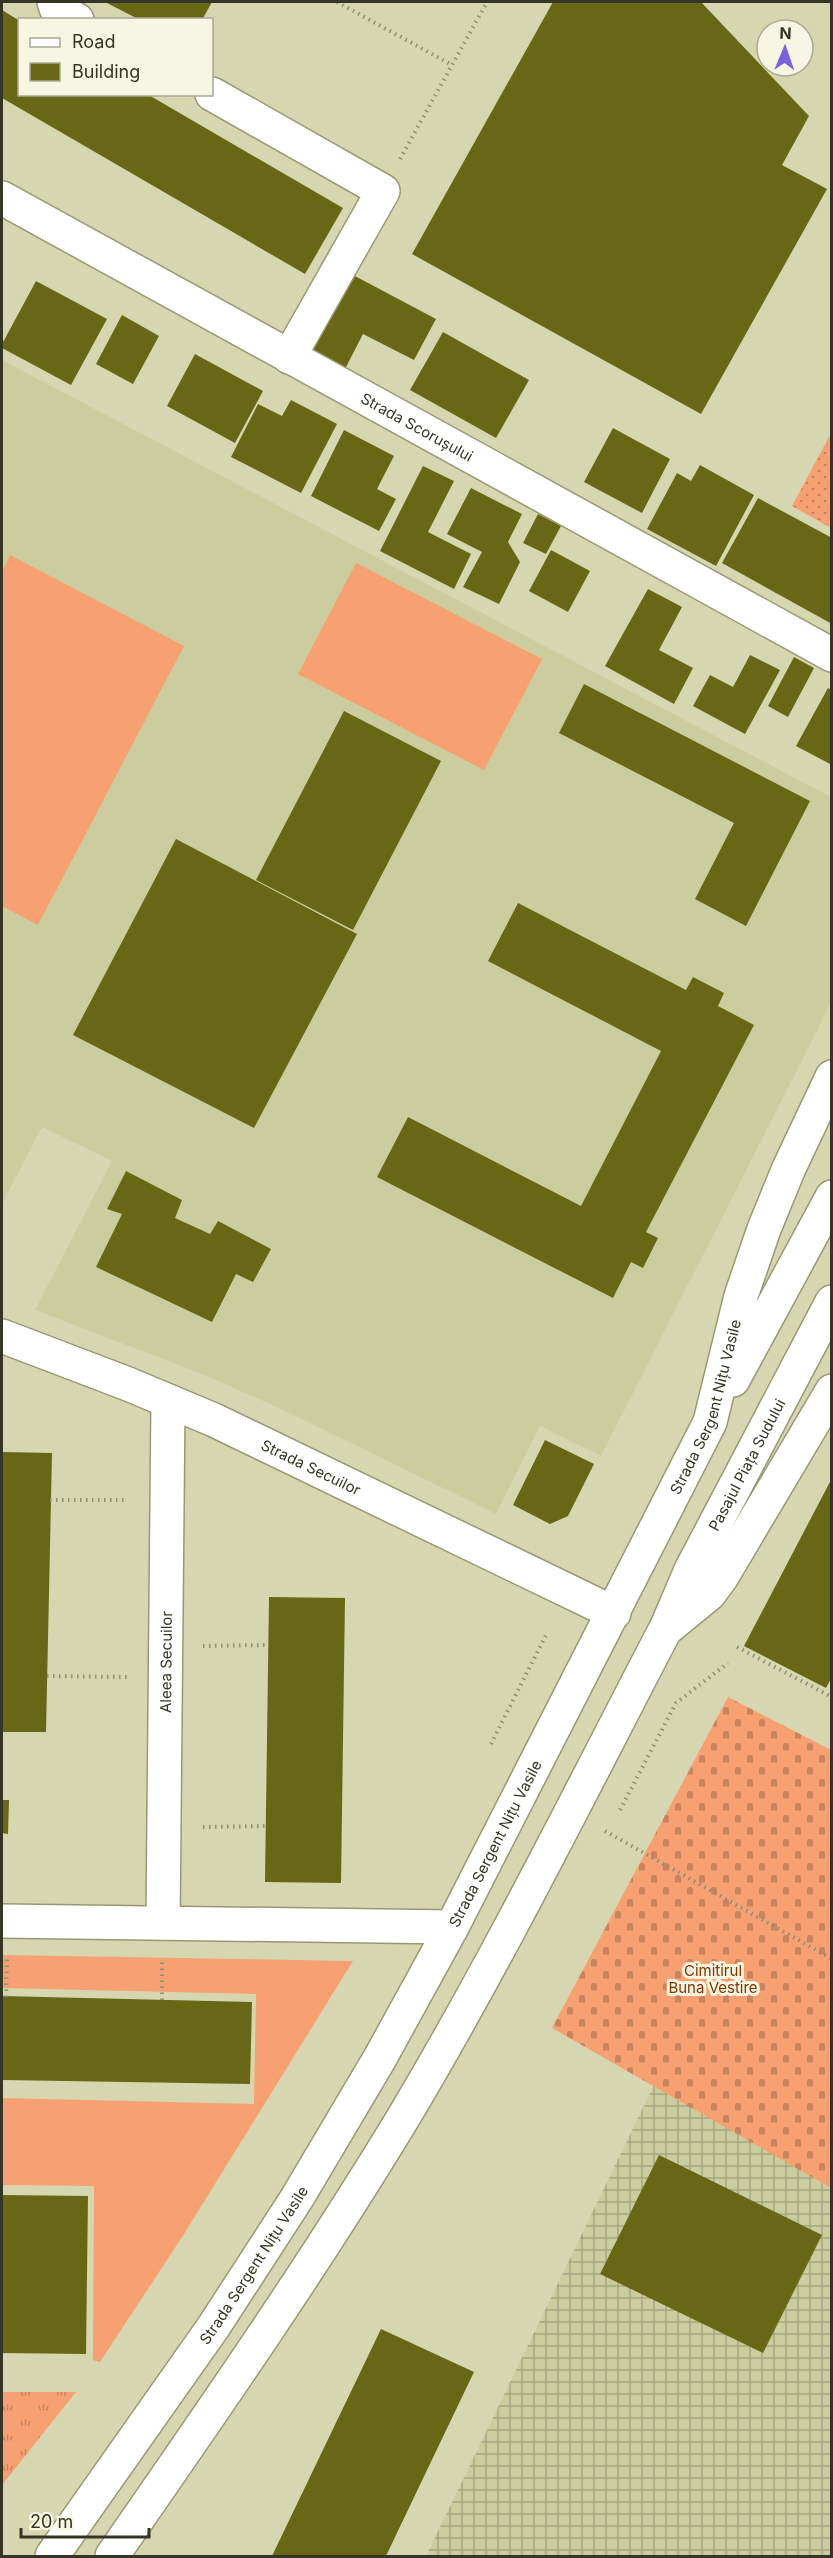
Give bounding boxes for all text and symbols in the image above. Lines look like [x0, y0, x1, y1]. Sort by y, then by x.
legend [18, 18, 213, 96]
north arrow [755, 18, 815, 78]
text: N [779, 23, 792, 43]
text: Road [72, 31, 115, 52]
text: Building [72, 61, 140, 82]
street label: Strada Scorușului [358, 388, 477, 465]
street label: Strada Sergent Nițu Vasile [665, 1317, 744, 1497]
street label: Pasajul Piața Sudului [704, 1395, 789, 1534]
street label: Strada Secuilor [258, 1435, 364, 1499]
street label: Aleea Secuilor [156, 1611, 175, 1713]
street label: Strada Sergent Nițu Vasile [444, 1757, 545, 1930]
park label: Cimitirul Buna Vestire [668, 1961, 758, 1997]
street label: Strada Sergent Nițu Vasile [195, 2182, 312, 2348]
scale bar [21, 2501, 148, 2539]
text: 20 m [30, 2511, 73, 2532]

